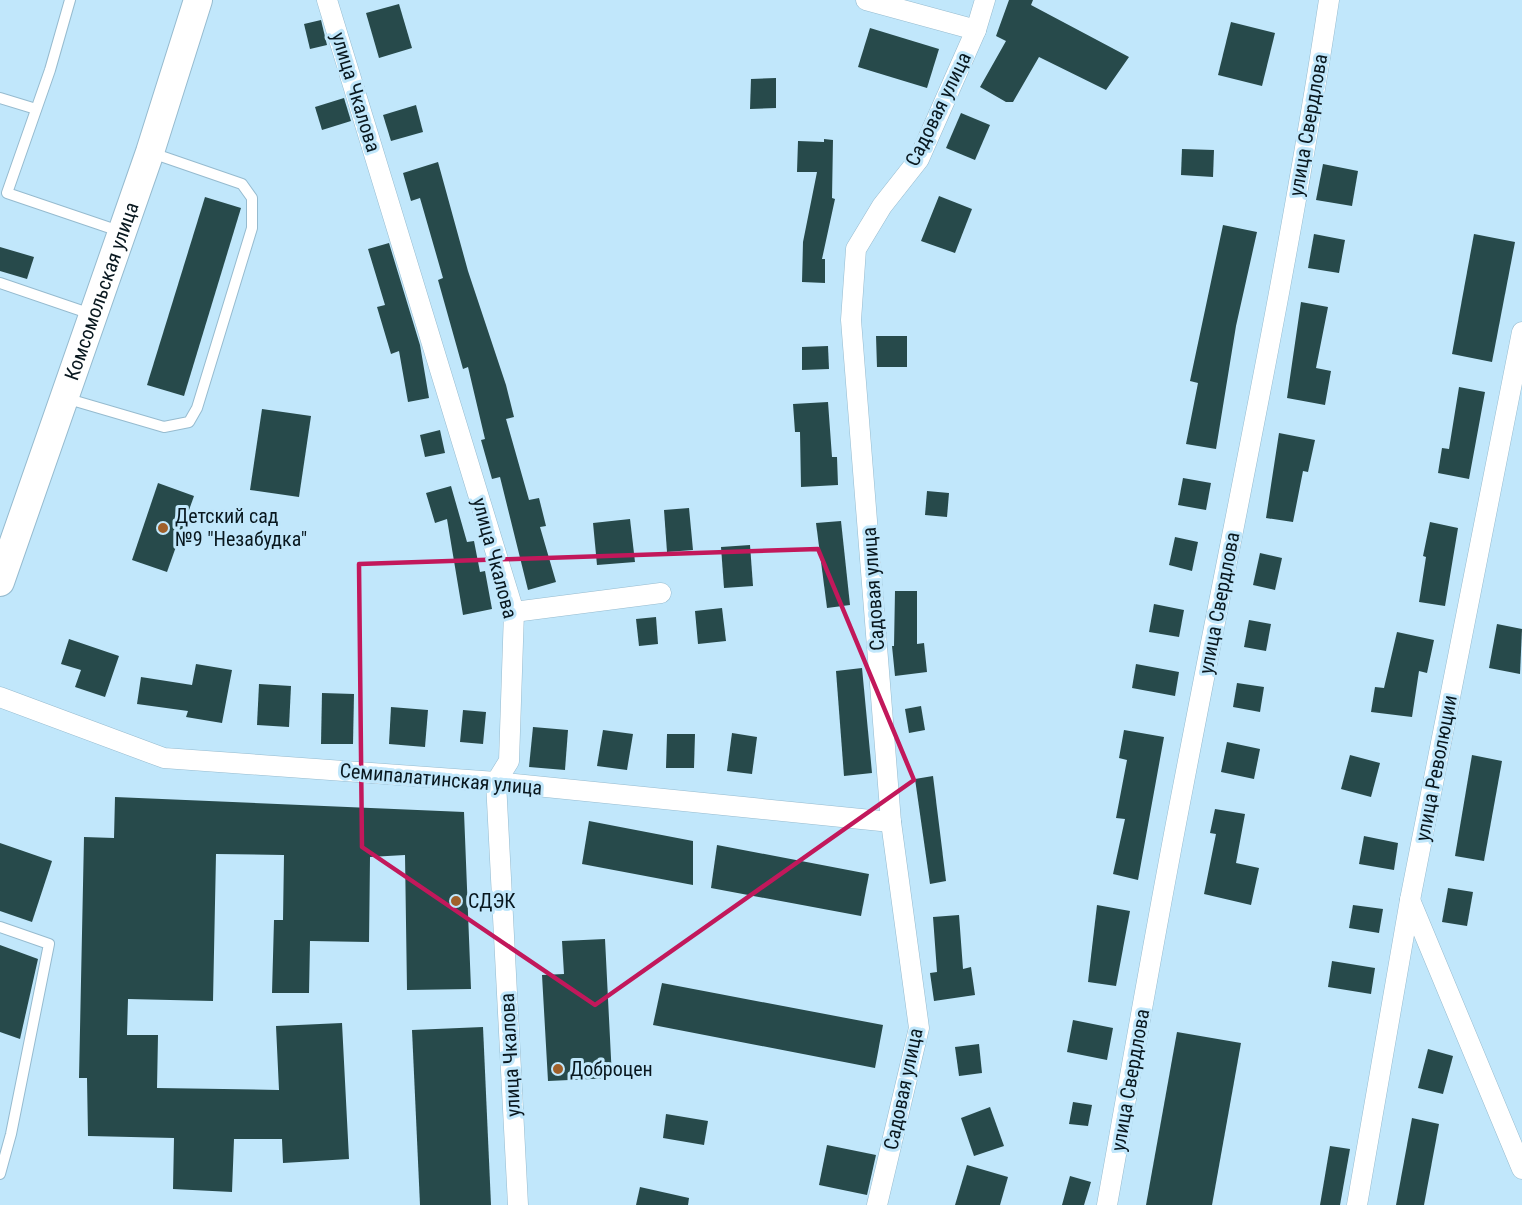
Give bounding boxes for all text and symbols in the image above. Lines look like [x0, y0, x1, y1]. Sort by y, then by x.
street label: улица Чкалова [326, 29, 386, 155]
street label: Садовая улица [900, 48, 976, 170]
street label: улица Свердлова [1284, 52, 1332, 198]
street label: Комсомольская улица [59, 199, 144, 383]
street label: улица Чкалова [467, 495, 523, 621]
place label: Детский сад №9 "Незабудка" [175, 504, 307, 551]
marker: Детский сад №9 "Незабудка" [156, 521, 170, 535]
street label: Садовая улица [857, 526, 889, 652]
street label: улица Свердлова [1193, 530, 1245, 676]
street label: улица Революции [1410, 693, 1462, 843]
street label: Семипалатинская улица [339, 758, 543, 800]
place label: СДЭК [468, 889, 516, 913]
marker: СДЭК [449, 894, 463, 908]
street label: улица Чкалова [495, 992, 525, 1118]
street label: улица Свердлова [1106, 1007, 1154, 1153]
street label: Садовая улица [878, 1026, 928, 1152]
place label: Доброцен [570, 1057, 653, 1081]
marker: Доброцен [551, 1062, 565, 1076]

